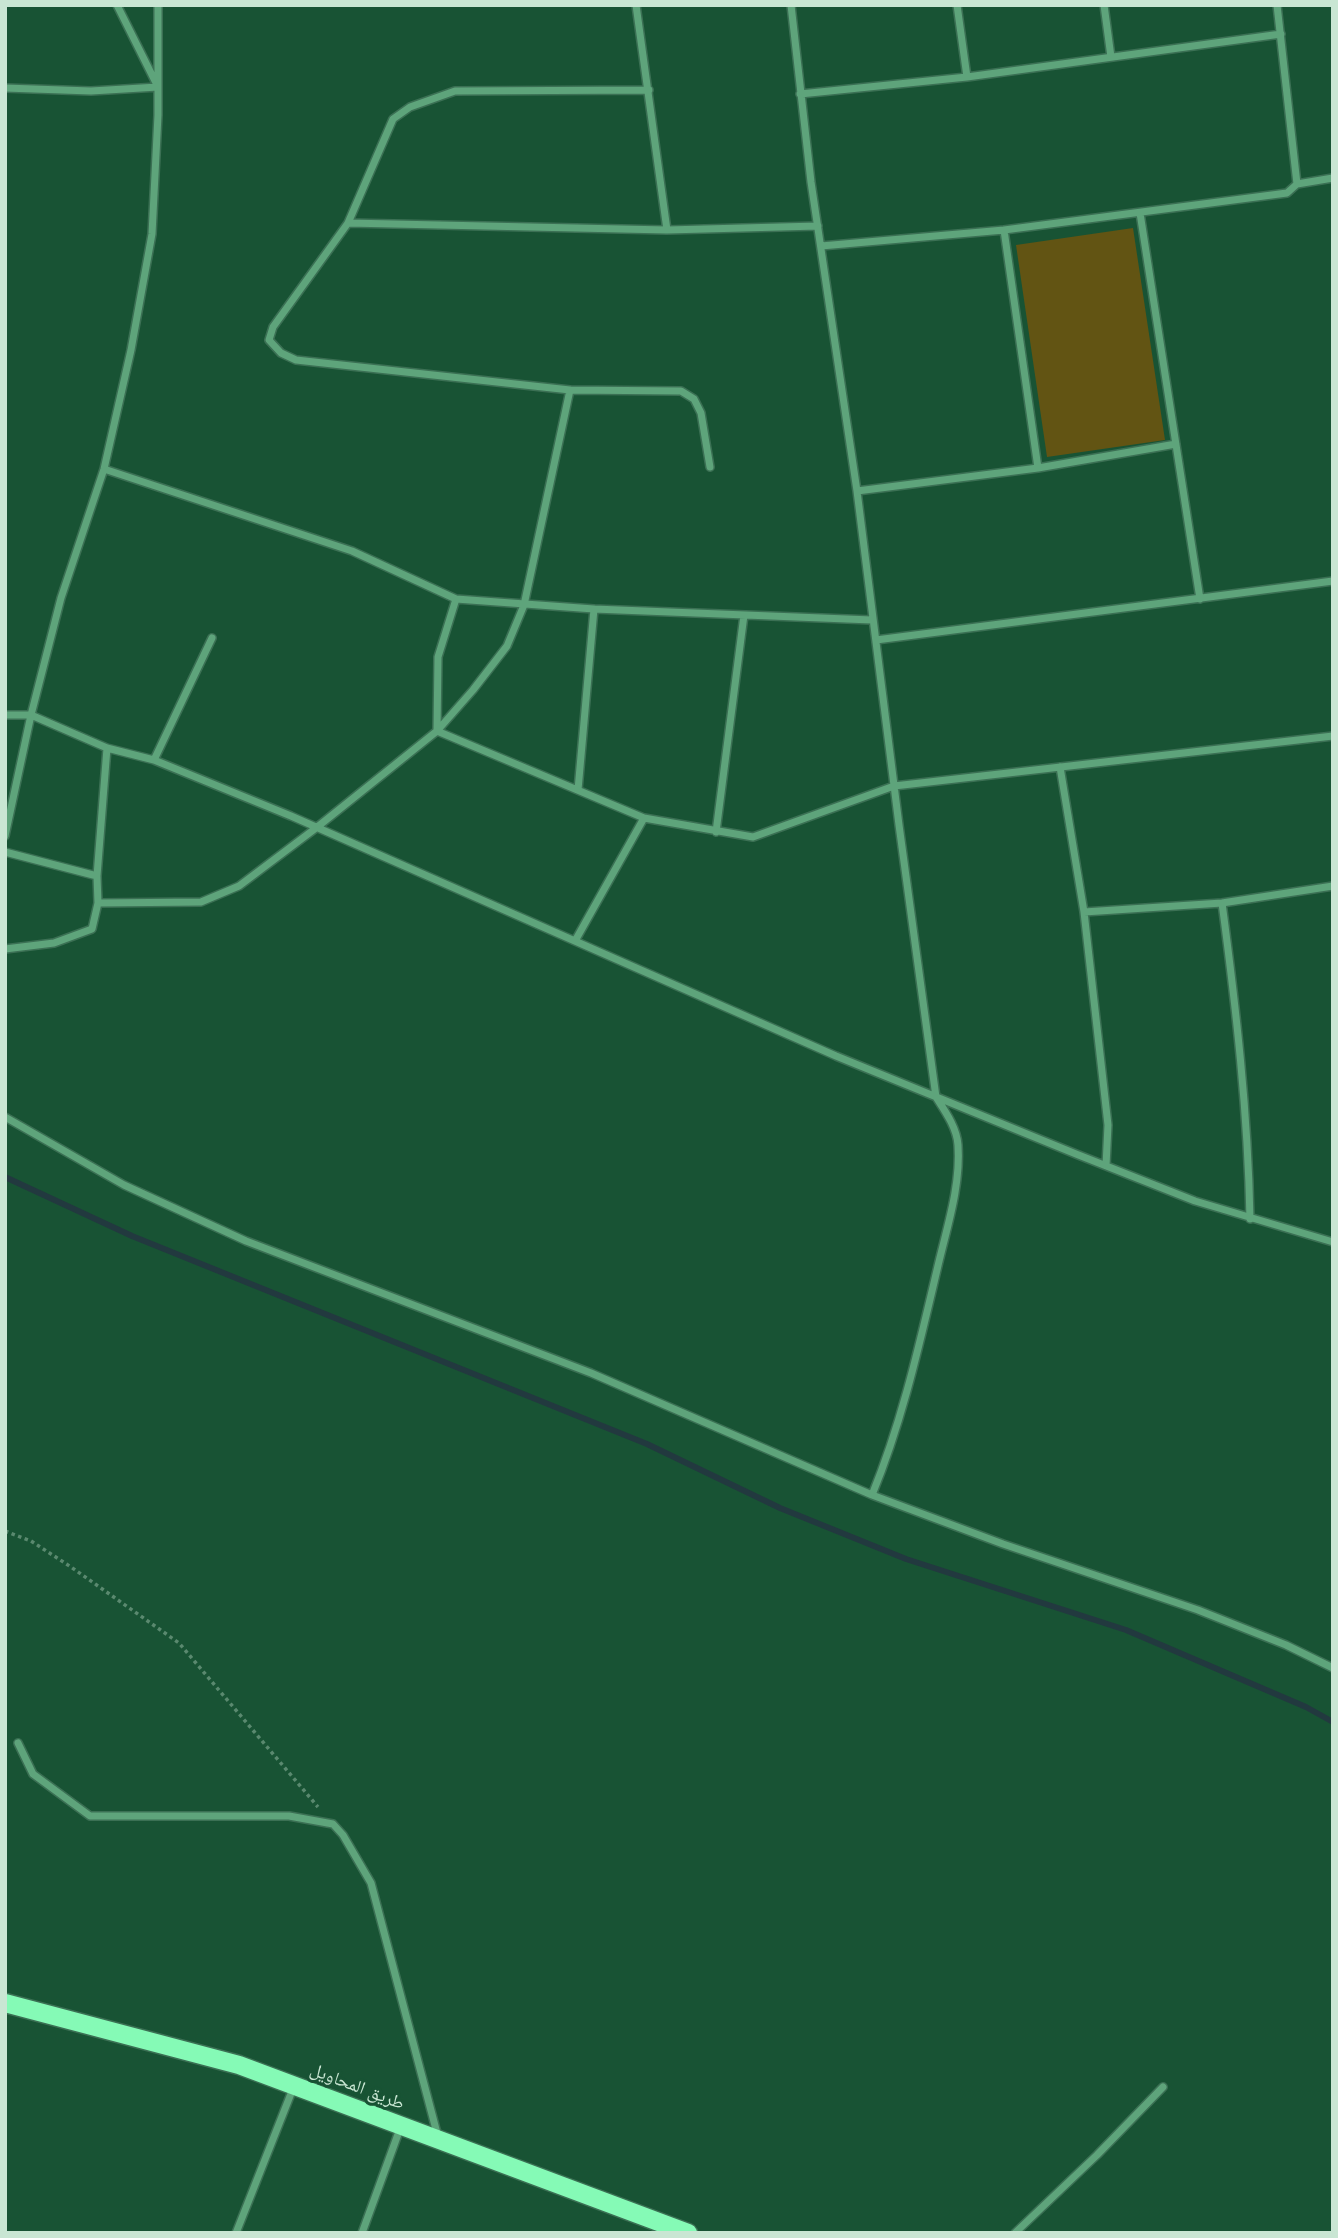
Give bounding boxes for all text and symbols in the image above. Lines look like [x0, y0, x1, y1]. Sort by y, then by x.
street label: طريق المحاويل [307, 2059, 407, 2115]

